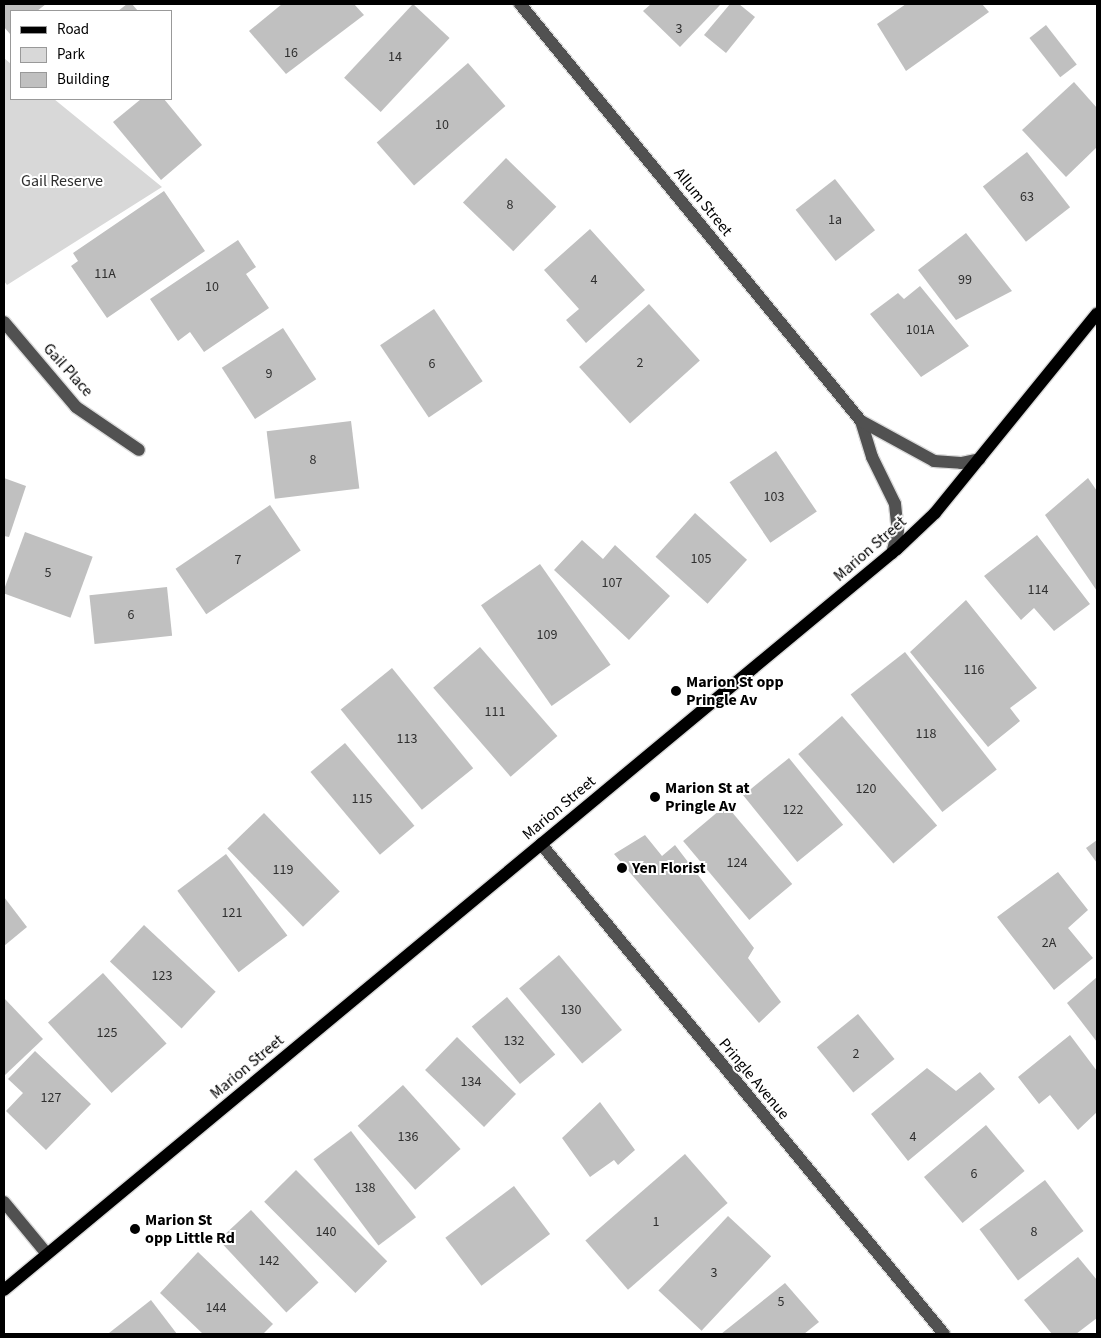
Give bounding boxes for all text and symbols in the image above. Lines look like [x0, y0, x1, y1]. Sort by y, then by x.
legend [10, 10, 172, 100]
text: Road [57, 19, 89, 40]
house number: 3 [676, 21, 682, 37]
text: Park [57, 44, 85, 65]
house number: 16 [284, 45, 298, 61]
house number: 14 [388, 49, 402, 65]
text: Building [57, 69, 109, 90]
house number: 10 [435, 117, 449, 133]
street label: Allum Street [670, 164, 736, 240]
park label: Gail Reserve [21, 171, 103, 191]
house number: 63 [1020, 189, 1034, 205]
house number: 8 [507, 197, 513, 213]
house number: 1a [828, 212, 842, 228]
house number: 11A [94, 266, 116, 282]
house number: 4 [591, 272, 597, 288]
house number: 99 [958, 272, 972, 288]
house number: 10 [205, 279, 219, 295]
house number: 101A [906, 322, 934, 338]
street label: Gail Place [39, 339, 97, 401]
house number: 2 [637, 355, 643, 371]
house number: 6 [429, 356, 435, 372]
house number: 9 [266, 366, 272, 382]
house number: 8 [310, 452, 316, 468]
house number: 103 [764, 489, 784, 505]
street label: Marion Street [830, 512, 910, 586]
house number: 105 [691, 551, 711, 567]
house number: 7 [235, 552, 241, 568]
house number: 5 [45, 565, 51, 581]
house number: 107 [602, 575, 622, 591]
house number: 114 [1028, 582, 1048, 598]
house number: 6 [128, 607, 134, 623]
house number: 109 [537, 627, 557, 643]
house number: 116 [964, 662, 984, 678]
place label: Marion St opp Pringle Av [686, 672, 784, 710]
marker: Marion St opp Pringle Av [670, 685, 682, 697]
house number: 111 [485, 704, 505, 720]
house number: 118 [916, 726, 936, 742]
house number: 113 [397, 731, 417, 747]
street label: Marion Street [518, 772, 600, 844]
place label: Marion St at Pringle Av [665, 778, 750, 816]
house number: 120 [856, 781, 876, 797]
house number: 115 [352, 791, 372, 807]
marker: Marion St at Pringle Av [649, 791, 661, 803]
house number: 122 [783, 802, 803, 818]
house number: 124 [727, 855, 747, 871]
place label: Yen Florist [632, 858, 706, 878]
house number: 119 [273, 862, 293, 878]
marker: Yen Florist [616, 862, 628, 874]
house number: 121 [222, 905, 242, 921]
house number: 2A [1042, 935, 1056, 951]
house number: 123 [152, 968, 172, 984]
house number: 130 [561, 1002, 581, 1018]
house number: 125 [97, 1025, 117, 1041]
street label: Marion Street [206, 1031, 288, 1103]
house number: 132 [504, 1033, 524, 1049]
street label: Pringle Avenue [715, 1035, 793, 1123]
house number: 2 [853, 1046, 859, 1062]
house number: 134 [461, 1074, 481, 1090]
house number: 127 [41, 1090, 61, 1106]
house number: 136 [398, 1129, 418, 1145]
house number: 4 [910, 1129, 916, 1145]
house number: 6 [971, 1166, 977, 1182]
house number: 138 [355, 1180, 375, 1196]
place label: Marion St opp Little Rd [145, 1210, 235, 1248]
house number: 1 [653, 1214, 659, 1230]
marker: Marion St opp Little Rd [129, 1223, 141, 1235]
house number: 140 [316, 1224, 336, 1240]
house number: 8 [1031, 1224, 1037, 1240]
house number: 142 [259, 1253, 279, 1269]
house number: 3 [711, 1265, 717, 1281]
house number: 5 [778, 1294, 784, 1310]
house number: 144 [206, 1300, 226, 1316]

